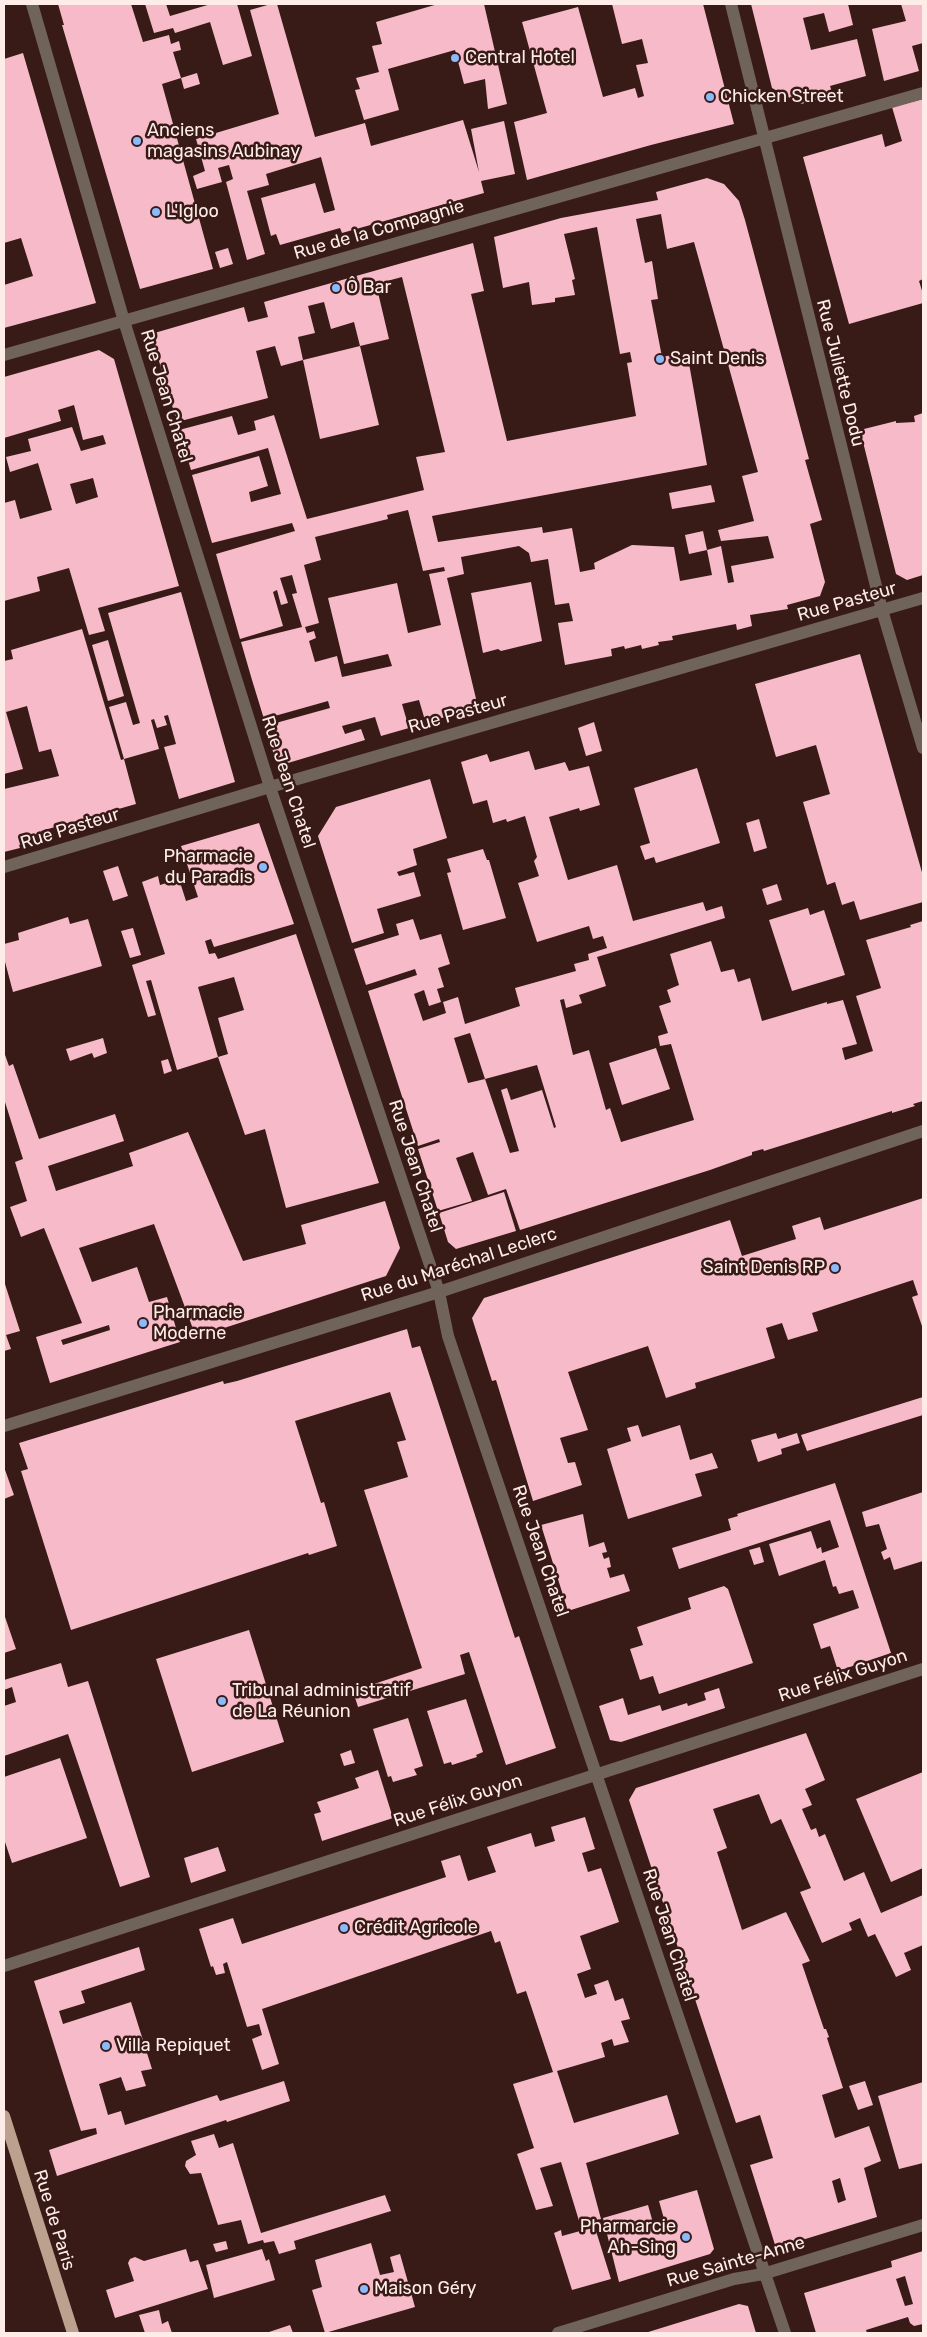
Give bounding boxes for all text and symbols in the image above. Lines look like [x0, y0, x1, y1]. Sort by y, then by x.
place label: Central Hotel [465, 47, 575, 69]
marker: Central Hotel [449, 52, 461, 64]
place label: Chicken Street [720, 86, 844, 108]
marker: Chicken Street [704, 91, 716, 103]
place label: Anciens magasins Aubinay [147, 120, 300, 162]
marker: Anciens magasins Aubinay [131, 135, 143, 147]
street label: Rue de la Compagnie [291, 195, 467, 265]
place label: L'Igloo [166, 201, 219, 223]
marker: L'Igloo [150, 206, 162, 218]
place label: Ô Bar [346, 277, 391, 299]
marker: Ô Bar [330, 282, 342, 294]
street label: Rue Juliette Dodu [811, 297, 869, 449]
street label: Rue Jean Chatel [135, 327, 197, 465]
place label: Saint Denis [670, 348, 765, 370]
marker: Saint Denis [654, 353, 666, 365]
street label: Rue Pasteur [795, 578, 899, 626]
street label: Rue Pasteur [406, 690, 510, 738]
street label: Rue Jean Chatel [256, 713, 320, 851]
street label: Rue Pasteur [18, 804, 122, 854]
place label: Pharmacie du Paradis [163, 846, 253, 889]
marker: Pharmacie du Paradis [257, 861, 269, 873]
street label: Rue Jean Chatel [383, 1097, 447, 1235]
street label: Rue du Maréchal Leclerc [358, 1223, 560, 1307]
place label: Saint Denis RP [703, 1257, 825, 1279]
marker: Saint Denis RP [829, 1262, 841, 1274]
place label: Pharmacie Moderne [153, 1302, 243, 1345]
marker: Pharmacie Moderne [137, 1317, 149, 1329]
street label: Rue Jean Chatel [507, 1482, 573, 1620]
street label: Rue Félix Guyon [776, 1645, 910, 1707]
place label: Tribunal administratif de La Réunion [232, 1680, 411, 1722]
marker: Tribunal administratif de La Réunion [216, 1695, 228, 1707]
street label: Rue Félix Guyon [391, 1770, 525, 1832]
street label: Rue Jean Chatel [637, 1866, 701, 2004]
place label: Crédit Agricole [354, 1917, 478, 1939]
marker: Crédit Agricole [338, 1922, 350, 1934]
place label: Villa Repiquet [116, 2035, 231, 2057]
marker: Villa Repiquet [100, 2040, 112, 2052]
street label: Rue de Paris [28, 2167, 80, 2273]
place label: Pharmarcie Ah-Sing [580, 2216, 676, 2258]
marker: Pharmarcie Ah-Sing [680, 2231, 692, 2243]
street label: Rue Sainte-Anne [664, 2232, 808, 2292]
place label: Maison Géry [374, 2278, 477, 2300]
marker: Maison Géry [358, 2283, 370, 2295]

